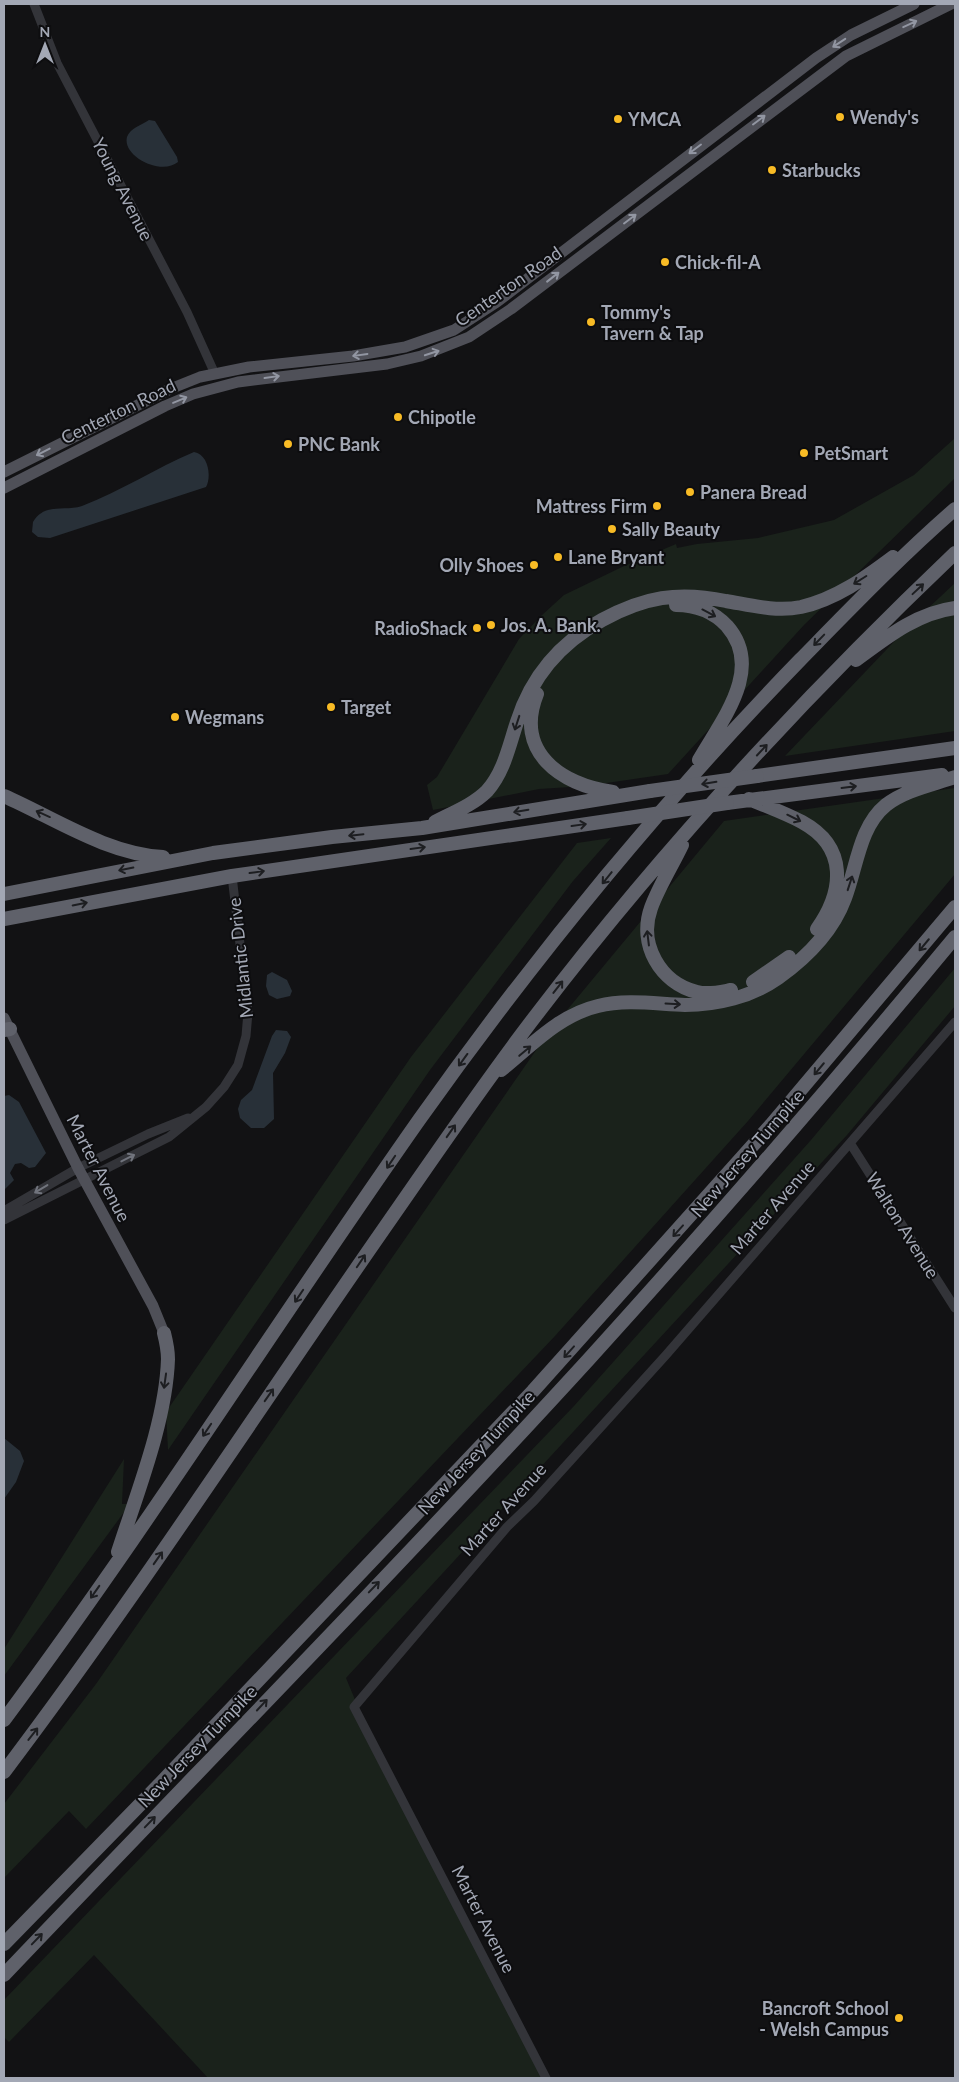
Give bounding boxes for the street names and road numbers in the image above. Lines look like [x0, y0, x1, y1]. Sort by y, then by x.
street label: Young Avenue [88, 134, 158, 244]
street label: Centerton Road [451, 241, 565, 331]
street label: Centerton Road [57, 374, 179, 448]
street label: Midlantic Drive [223, 897, 257, 1019]
street label: New Jersey Turnpike [686, 1085, 808, 1221]
street label: Marter Avenue [62, 1111, 136, 1225]
street label: Marter Avenue [725, 1155, 819, 1259]
street label: Walton Avenue [862, 1168, 944, 1282]
street label: New Jersey Turnpike [413, 1385, 539, 1519]
street label: Marter Avenue [455, 1458, 551, 1560]
street label: New Jersey Turnpike [133, 1680, 261, 1812]
street label: Marter Avenue [447, 1862, 521, 1976]

